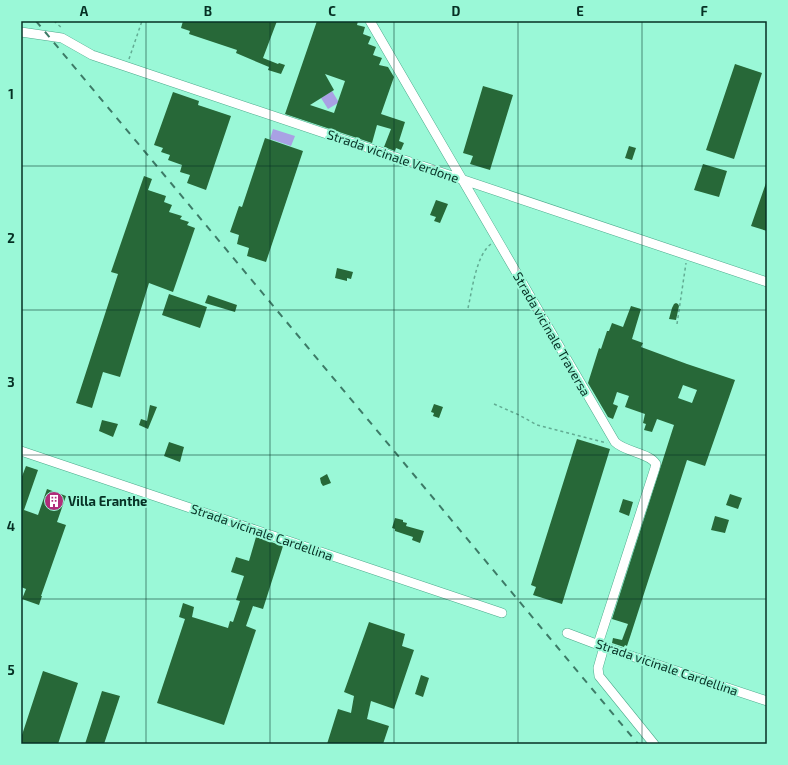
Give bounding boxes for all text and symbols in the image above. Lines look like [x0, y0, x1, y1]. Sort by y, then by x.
text: A [80, 3, 89, 19]
text: B [204, 3, 212, 19]
text: C [328, 3, 336, 19]
text: D [452, 3, 461, 19]
text: E [576, 3, 584, 19]
text: F [700, 3, 708, 19]
text: 1 [8, 86, 14, 102]
street label: Strada vicinale Verdone [325, 126, 461, 186]
text: 2 [7, 230, 15, 246]
street label: Strada vicinale Traversa [510, 269, 594, 399]
text: 3 [7, 374, 15, 390]
building icon: Villa Eranthe [43, 490, 65, 512]
place label: Villa Eranthe [68, 493, 147, 509]
street label: Strada vicinale Cardellina [189, 500, 335, 564]
text: 4 [7, 518, 15, 534]
street label: Strada vicinale Cardellina [594, 635, 740, 699]
text: 5 [7, 662, 15, 678]

